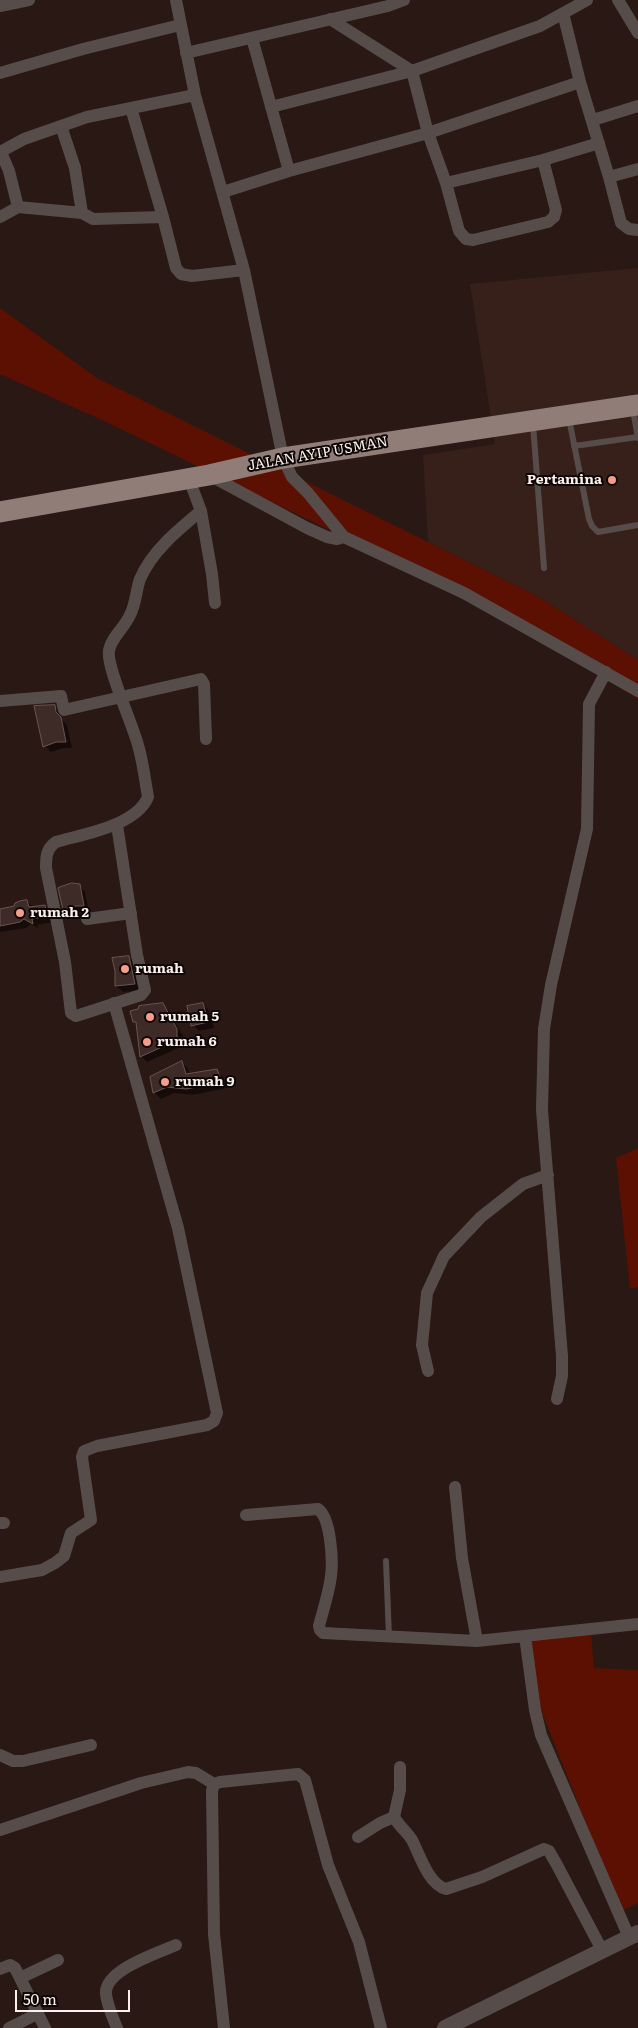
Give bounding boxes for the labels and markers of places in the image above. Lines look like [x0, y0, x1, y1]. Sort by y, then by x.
place label: Pertamina [527, 472, 602, 488]
marker: Pertamina [606, 474, 618, 486]
place label: rumah 2 [30, 905, 89, 921]
marker: rumah 2 [14, 907, 26, 919]
place label: rumah [135, 961, 184, 977]
marker: rumah [119, 963, 131, 975]
place label: rumah 5 [160, 1009, 219, 1025]
marker: rumah 5 [144, 1011, 156, 1023]
place label: rumah 6 [157, 1034, 217, 1050]
marker: rumah 6 [141, 1036, 153, 1048]
place label: rumah 9 [175, 1074, 235, 1090]
marker: rumah 9 [159, 1076, 171, 1088]

